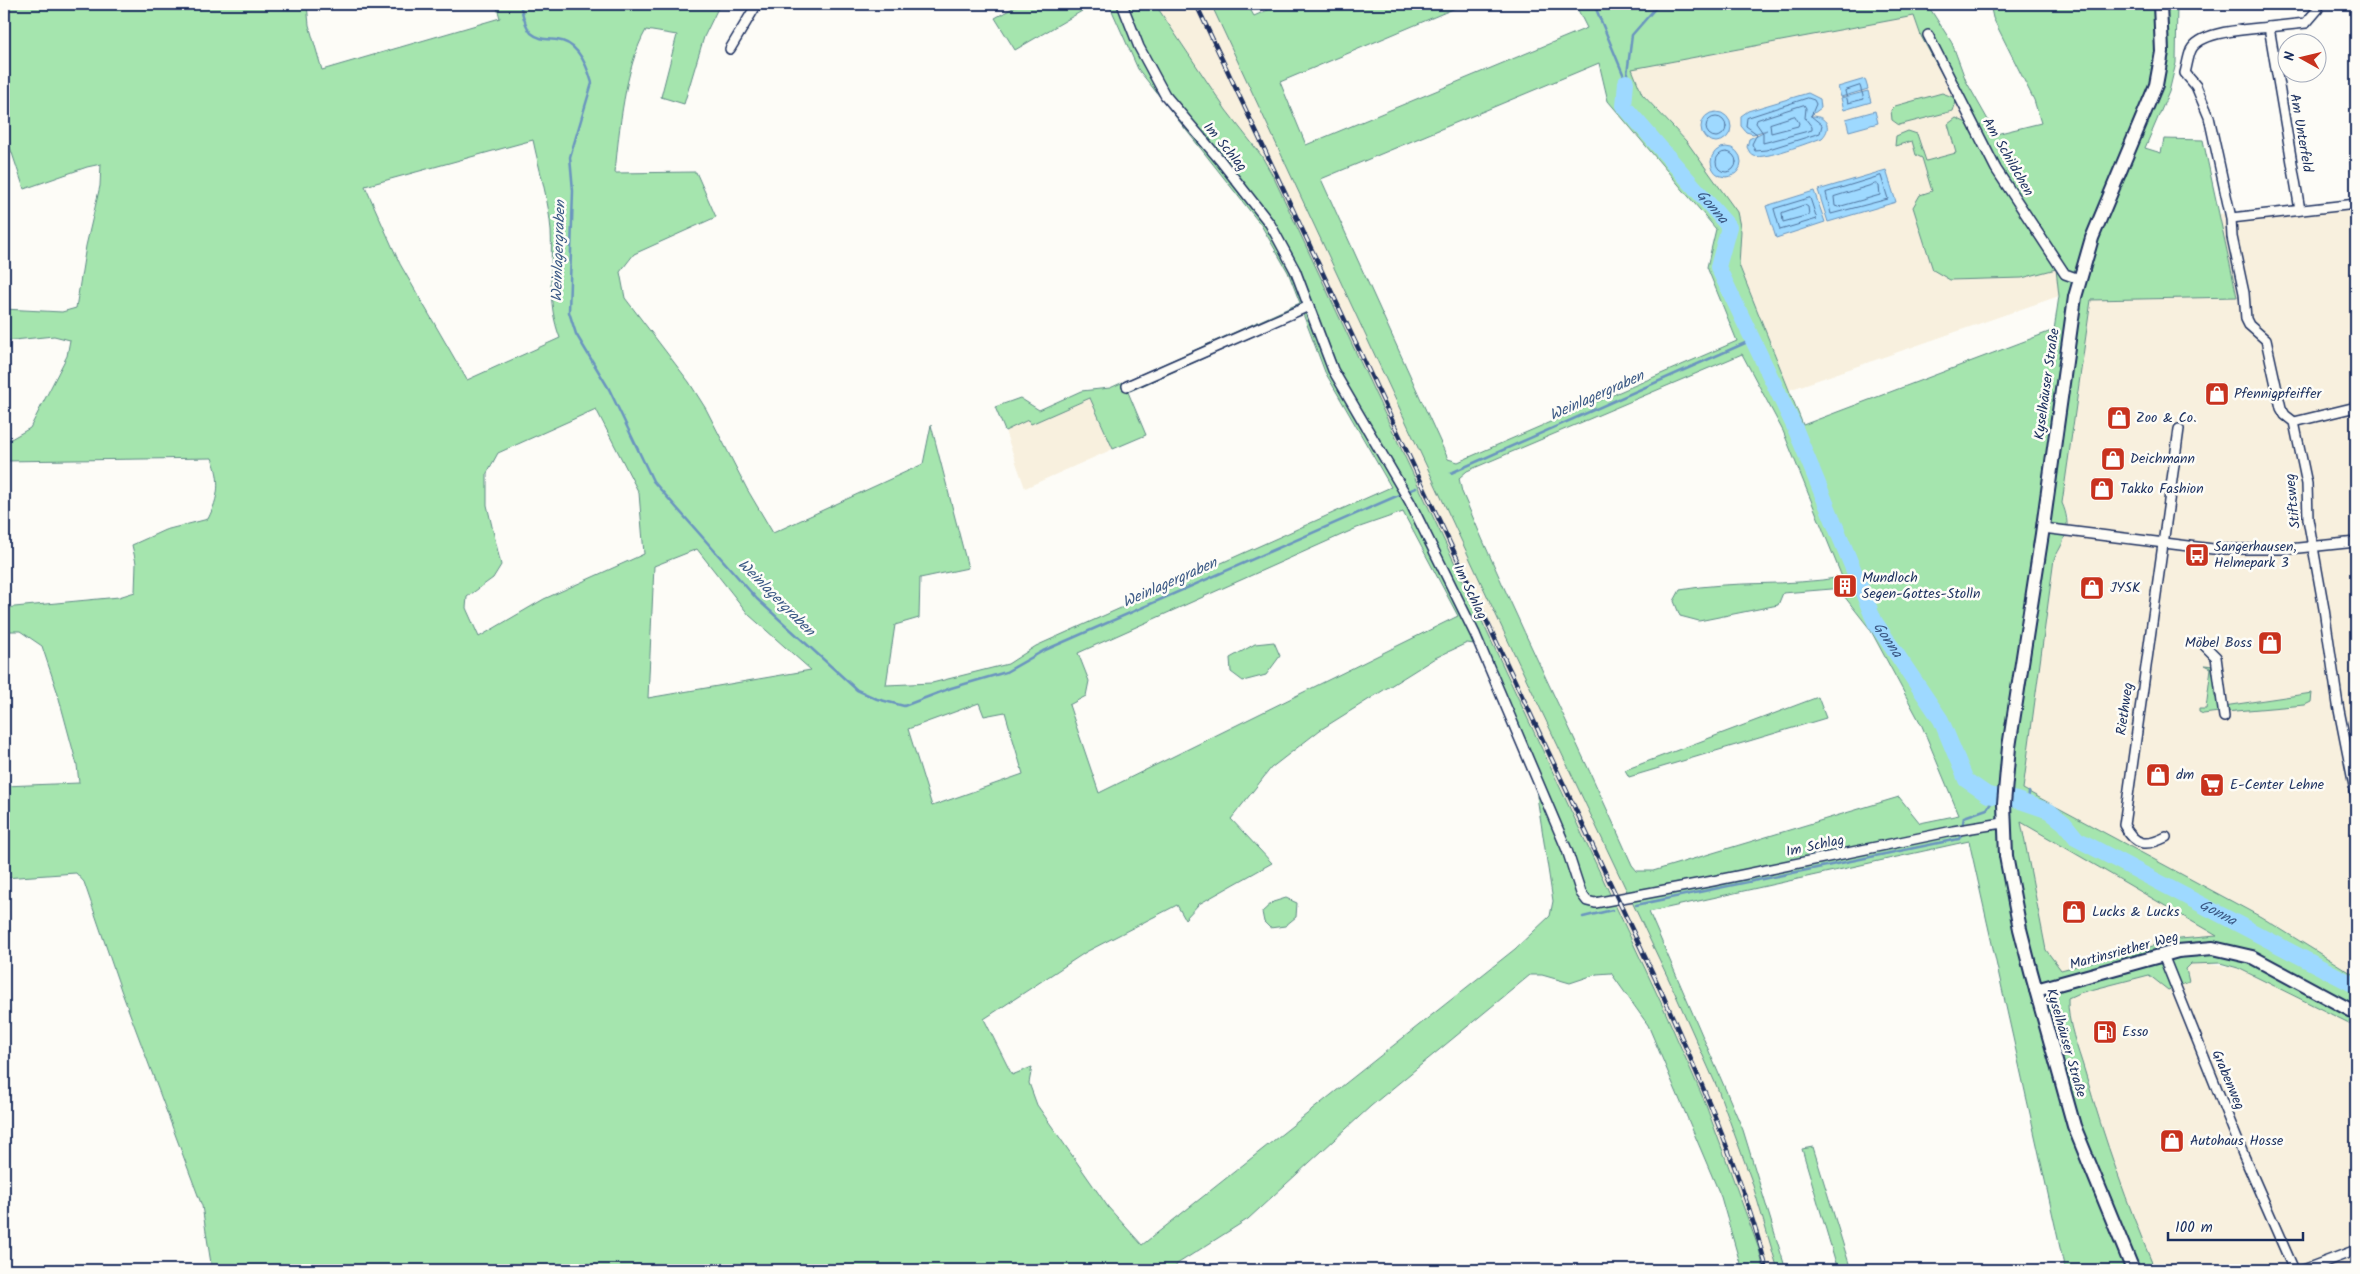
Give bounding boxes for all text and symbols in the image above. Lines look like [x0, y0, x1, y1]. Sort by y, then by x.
north arrow [2278, 32, 2328, 82]
text: N [2279, 50, 2302, 62]
street label: Am Unterfeld [2283, 92, 2319, 175]
street label: Am Schildchen [1977, 114, 2039, 200]
street label: Im Schlag [1198, 117, 1252, 177]
water label: Gonna [1690, 185, 1734, 230]
water label: Weinlagergraben [545, 199, 573, 302]
street label: Kyselhäuser Straße [2028, 326, 2066, 441]
water label: Weinlagergraben [1546, 364, 1649, 428]
shop icon: Pfennigpfeiffer [2204, 381, 2230, 407]
place label: Pfennigpfeiffer [2234, 383, 2322, 405]
shop icon: Zoo & Co. [2106, 405, 2132, 431]
place label: Zoo & Co. [2136, 407, 2197, 429]
shop icon: Deichmann [2100, 446, 2126, 472]
place label: Deichmann [2130, 448, 2195, 470]
street label: Stiftsweg [2279, 472, 2307, 530]
shop icon: Takko Fashion [2089, 476, 2115, 502]
place label: Takko Fashion [2120, 478, 2204, 500]
place label: Sangerhausen, Helmepark 3 [2214, 536, 2297, 574]
bus stop icon: Sangerhausen, Helmepark 3 [2184, 542, 2210, 568]
water label: Weinlagergraben [1119, 551, 1222, 615]
water label: Weinlagergraben [732, 554, 821, 643]
street label: Im Schlag [1447, 561, 1493, 623]
place label: Mundloch Segen-Gottes-Stolln [1862, 567, 1981, 605]
building icon: Mundloch Segen-Gottes-Stolln [1832, 573, 1858, 599]
shop icon: JYSK [2079, 575, 2105, 601]
place label: JYSK [2110, 577, 2141, 599]
water label: Gonna [1866, 617, 1909, 664]
shop icon: Möbel Boss [2257, 630, 2283, 656]
place label: Möbel Boss [2185, 632, 2252, 654]
street label: Riethweg [2110, 681, 2140, 737]
shop icon: dm [2145, 762, 2171, 788]
place label: dm [2176, 764, 2194, 786]
supermarket icon: E-Center Lehne [2199, 772, 2225, 798]
place label: E-Center Lehne [2230, 774, 2325, 796]
street label: Im Schlag [1784, 829, 1846, 863]
water label: Gonna [2195, 893, 2241, 933]
shop icon: Lucks & Lucks [2061, 899, 2087, 925]
place label: Lucks & Lucks [2092, 901, 2179, 923]
street label: Martinsriether Weg [2067, 926, 2181, 976]
street label: Kyselhäuser Straße [2040, 986, 2092, 1101]
fuel station icon: Esso [2092, 1019, 2118, 1045]
place label: Esso [2122, 1021, 2148, 1043]
street label: Grabenweg [2206, 1047, 2250, 1113]
shop icon: Autohaus Hosse [2159, 1128, 2185, 1154]
place label: Autohaus Hosse [2190, 1130, 2284, 1152]
scale bar [2168, 1209, 2302, 1241]
text: 100 m [2175, 1216, 2213, 1240]

